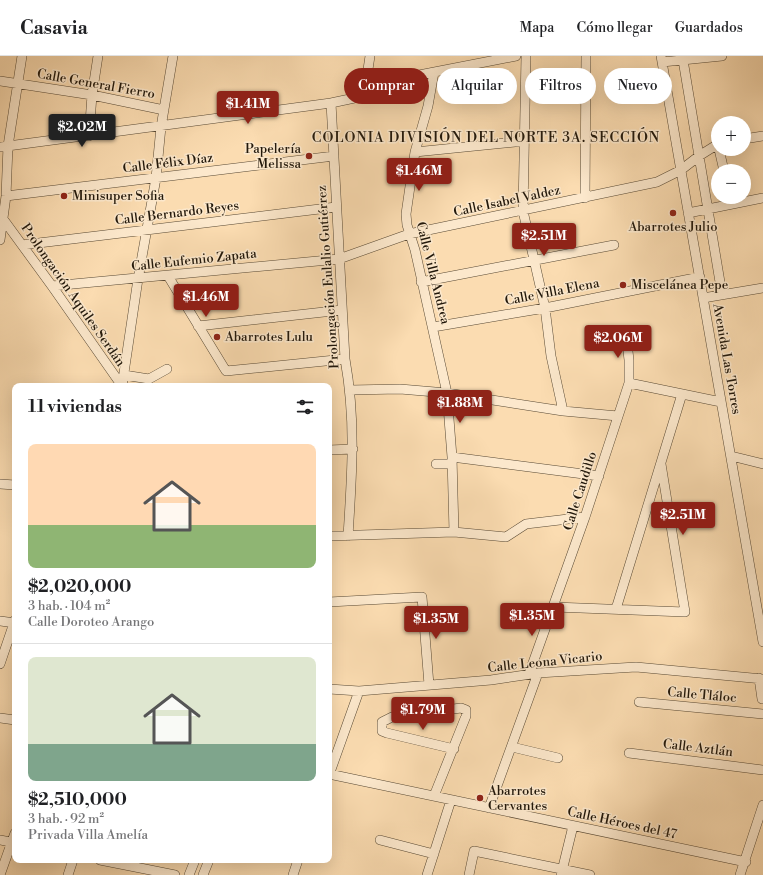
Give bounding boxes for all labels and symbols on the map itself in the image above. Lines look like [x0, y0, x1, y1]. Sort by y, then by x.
street label: Calle General Fierro [36, 66, 156, 102]
pin: $1.41M [215, 91, 281, 125]
pin: $2.02M [49, 114, 115, 148]
district label: COLONIA DIVISIÓN DEL NORTE 3A. SECCIÓN [312, 127, 660, 147]
place label: Papelería Melissa [245, 141, 301, 172]
street label: Calle Félix Díaz [122, 149, 214, 177]
marker: Papelería Melissa [304, 151, 314, 161]
pin: $1.46M [386, 158, 452, 192]
street label: Calle Isabel Valdez [452, 182, 562, 220]
street label: Prolongación Eulalio Gutiérrez [314, 185, 342, 369]
place label: Minisuper Sofia [72, 188, 165, 204]
marker: Minisuper Sofia [59, 191, 69, 201]
street label: Calle Bernardo Reyes [114, 197, 240, 229]
marker: Abarrotes Julio [668, 208, 678, 218]
place label: Abarrotes Julio [627, 219, 718, 235]
street label: Prolongación Aquiles Serdán [17, 220, 129, 370]
street label: Calle Villa Andrea [413, 220, 454, 326]
pin: $2.51M [511, 223, 577, 257]
street label: Calle Eufemio Zapata [130, 245, 258, 275]
street label: Calle Villa Elena [503, 275, 601, 309]
place label: Miscelánea Pepe [631, 277, 729, 293]
marker: Miscelánea Pepe [618, 280, 628, 290]
pin: $1.46M [173, 284, 239, 318]
street label: Avenida Las Torres [709, 301, 745, 416]
pin: $2.06M [585, 325, 651, 359]
place label: Abarrotes Lulu [224, 329, 314, 345]
marker: Abarrotes Lulu [212, 332, 222, 342]
pin: $1.88M [427, 390, 493, 424]
street label: Calle Caudillo [560, 450, 600, 532]
pin: $2.51M [650, 502, 716, 536]
pin: $1.35M [499, 603, 565, 637]
pin: $1.35M [403, 606, 469, 640]
street label: Calle Leona Vicario [487, 648, 603, 676]
street label: Calle Tláloc [667, 684, 738, 706]
pin: $1.79M [390, 697, 456, 731]
street label: Calle Aztlán [662, 736, 734, 760]
place label: Abarrotes Cervantes [487, 783, 547, 814]
marker: Abarrotes Cervantes [475, 793, 485, 803]
street label: Calle Héroes del 47 [566, 804, 679, 842]

